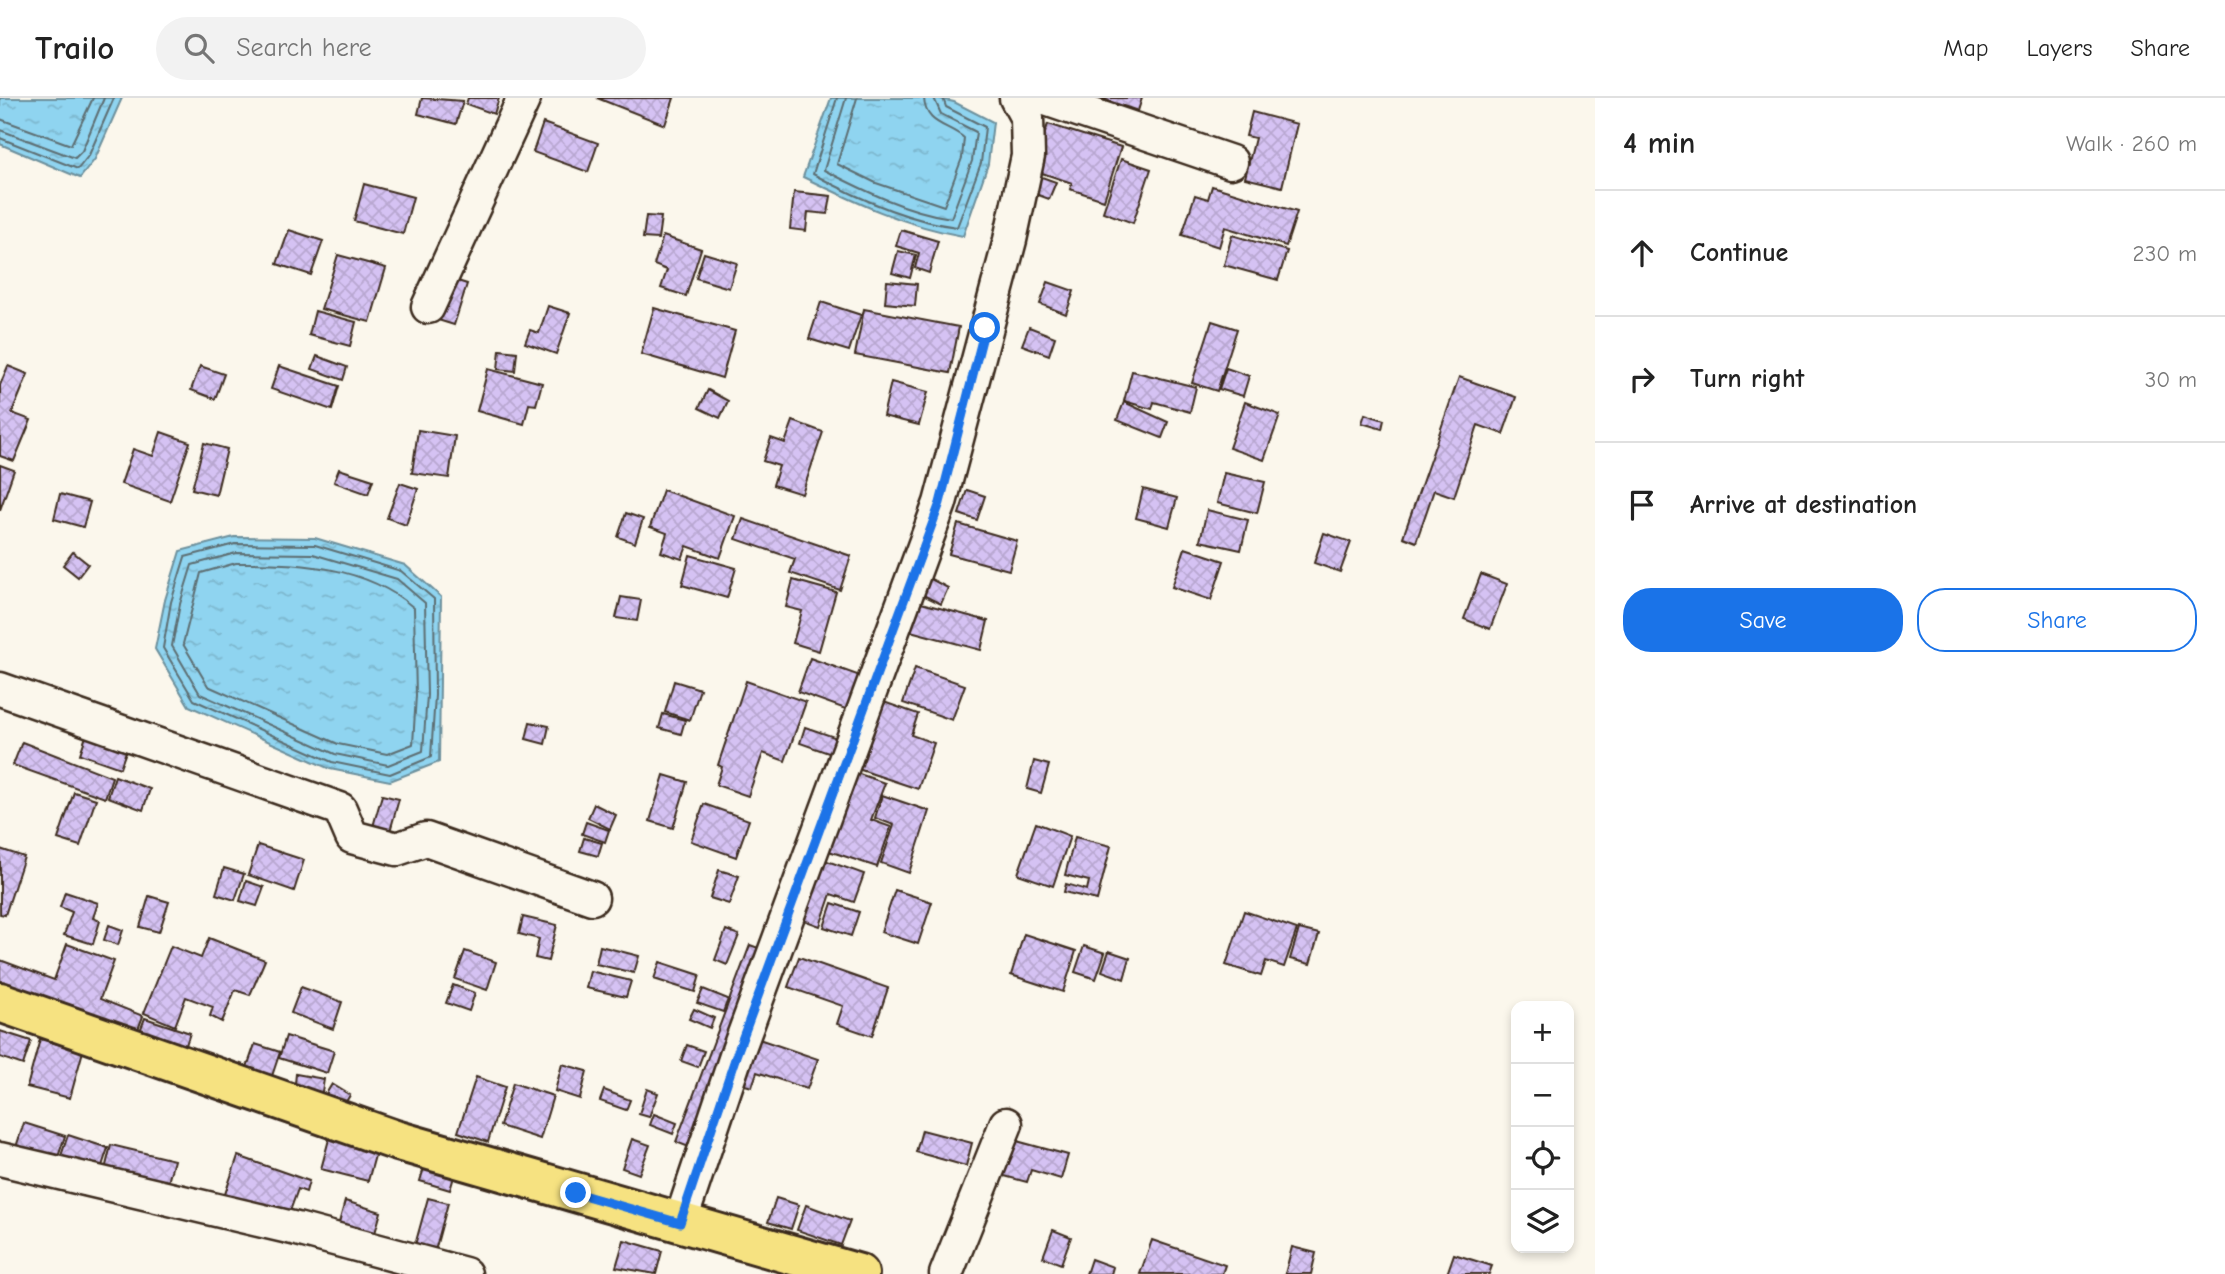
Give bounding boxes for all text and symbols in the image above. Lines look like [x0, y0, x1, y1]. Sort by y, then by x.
search box [156, 17, 646, 80]
text: Trailo [35, 29, 114, 67]
icon: search [180, 29, 218, 67]
text: Search here [236, 33, 372, 63]
text: Map [1943, 34, 1989, 62]
text: Layers [2027, 34, 2092, 62]
text: Share [2130, 34, 2190, 62]
text: 4 min [1623, 126, 1695, 161]
text: Walk · 260 m [2066, 130, 2197, 157]
icon: ahead [1623, 234, 1661, 272]
text: Continue [1690, 238, 1788, 268]
text: 230 m [2133, 240, 2197, 267]
route start [969, 312, 1000, 343]
icon: right [1623, 360, 1661, 398]
text: Turn right [1690, 364, 1804, 394]
text: 30 m [2145, 366, 2197, 393]
icon: arrive [1623, 486, 1661, 524]
text: Arrive at destination [1690, 490, 1917, 520]
button: Save [1623, 588, 1903, 652]
button: Share [1917, 588, 2197, 652]
map controls [1511, 1001, 1574, 1253]
button: + [1511, 1001, 1574, 1064]
button: − [1511, 1064, 1574, 1127]
button: locate [1511, 1127, 1574, 1190]
route end [560, 1177, 591, 1208]
button: layers [1511, 1190, 1574, 1253]

